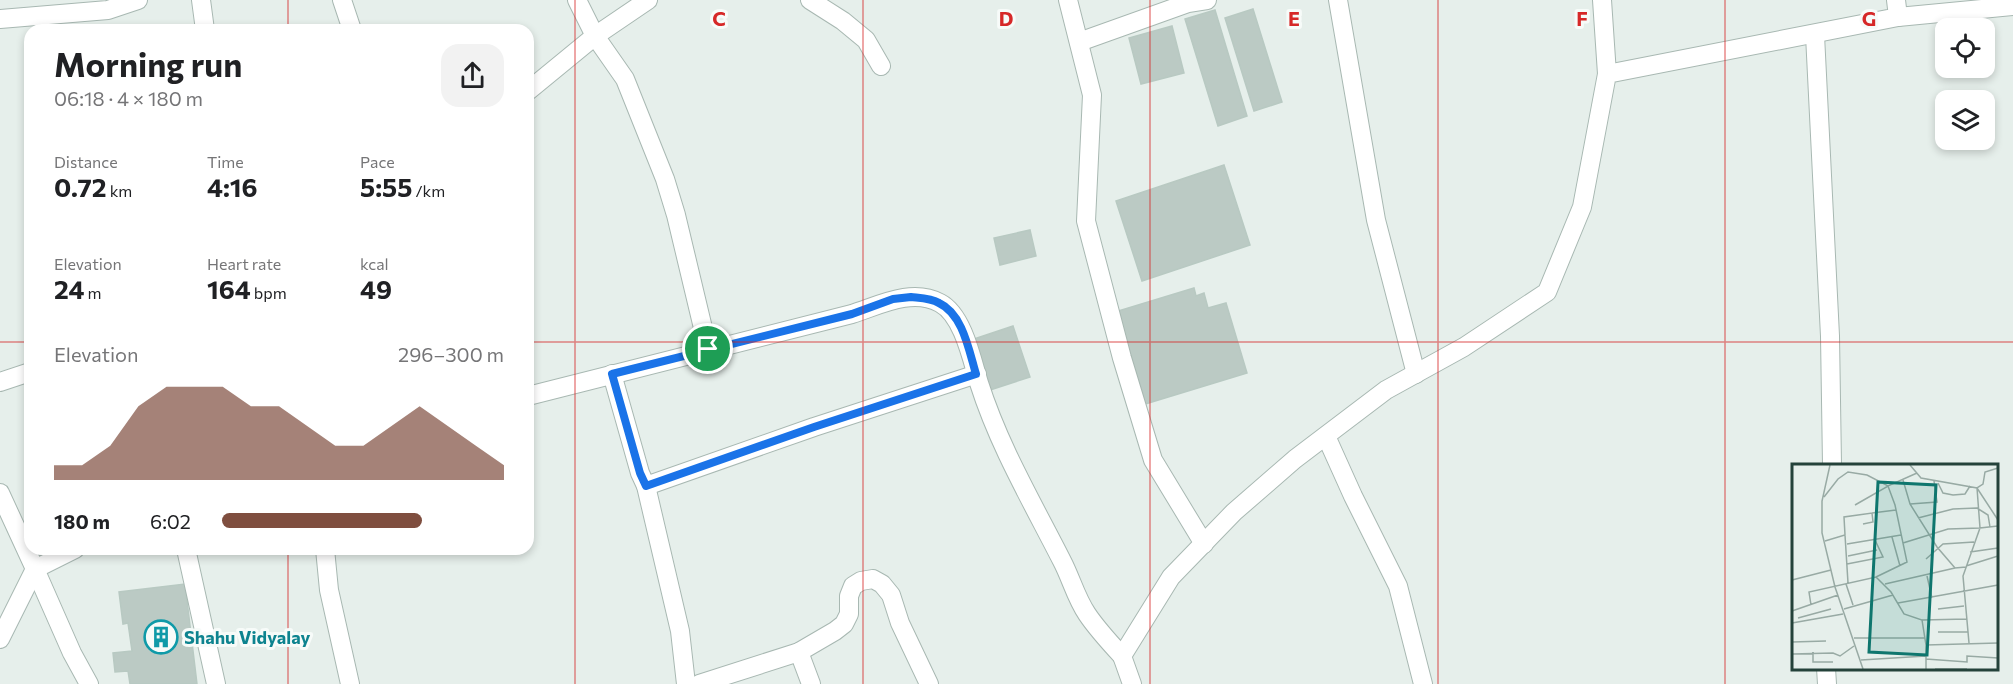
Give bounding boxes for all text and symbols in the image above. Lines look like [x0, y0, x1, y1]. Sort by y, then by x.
text: C [712, 6, 726, 30]
text: D [999, 6, 1013, 30]
text: E [1288, 6, 1300, 30]
text: F [1576, 6, 1588, 30]
text: G [1862, 6, 1876, 30]
map controls [1935, 18, 1995, 150]
button: locate [1935, 18, 1995, 78]
text: Morning run [54, 43, 242, 84]
button: share [441, 44, 504, 107]
text: 06:18 · 4 × 180 m [54, 86, 203, 110]
button: layers [1935, 90, 1995, 150]
text: Distance [54, 152, 118, 171]
text: Time [207, 152, 244, 171]
text: Pace [360, 152, 395, 171]
text: 0.72 [54, 171, 107, 202]
text: 4:16 [207, 171, 258, 202]
text: 5:55 [360, 171, 412, 202]
text: km [107, 181, 132, 200]
text: /km [412, 181, 445, 200]
text: Elevation [54, 254, 122, 273]
text: Heart rate [207, 254, 281, 273]
text: kcal [360, 254, 389, 273]
text: 24 [54, 273, 84, 304]
text: 164 [207, 273, 251, 304]
text: 49 [360, 273, 392, 304]
text: m [84, 283, 101, 302]
text: bpm [251, 283, 287, 302]
pin [682, 323, 733, 374]
icon: arrive [691, 332, 724, 365]
text: Elevation [54, 342, 139, 366]
text: 296–300 m [398, 342, 504, 366]
inset map [1792, 464, 1998, 669]
text: 180 m [54, 509, 110, 533]
text: 6:02 [150, 509, 191, 533]
building icon: Shahu Vidyalay [143, 619, 179, 655]
place label: Shahu Vidyalay [184, 626, 310, 648]

